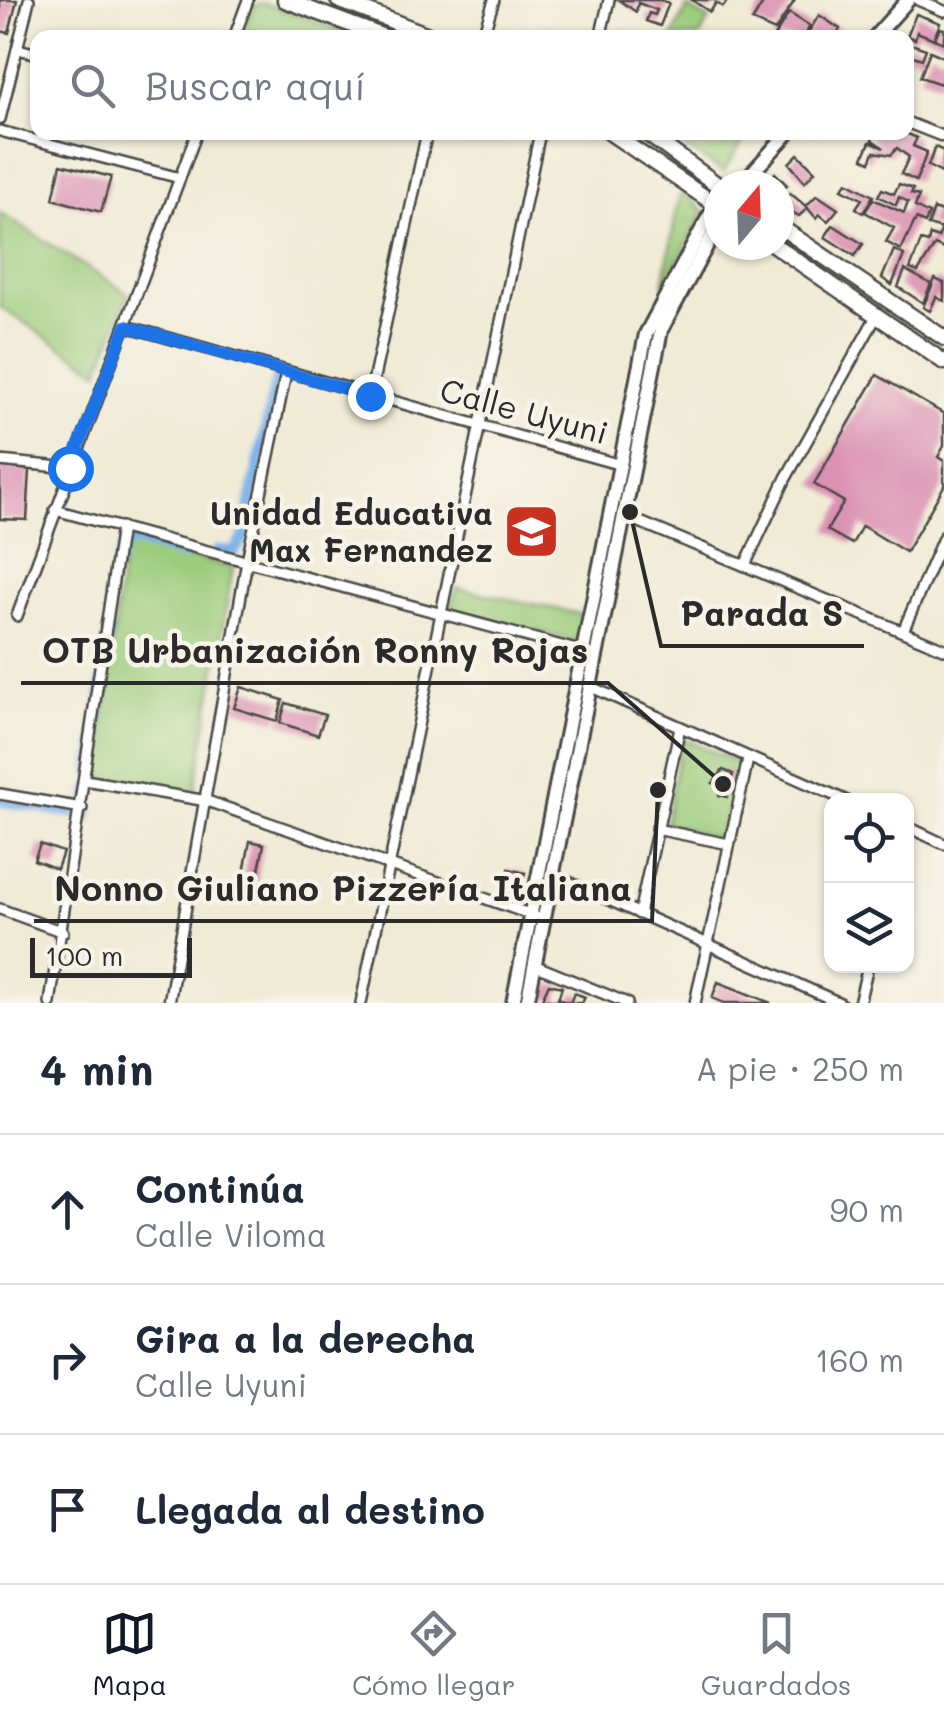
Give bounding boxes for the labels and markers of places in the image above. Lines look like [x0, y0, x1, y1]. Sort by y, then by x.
place label: Unidad Educativa Max Fernandez [210, 491, 493, 570]
school or university icon: Unidad Educativa Max Fernandez [502, 502, 562, 562]
callout: Parada S [661, 581, 864, 646]
callout: OTB Urbanización Ronny Rojas [21, 618, 608, 683]
callout: Nonno Giuliano Pizzería Italiana [34, 856, 652, 921]

